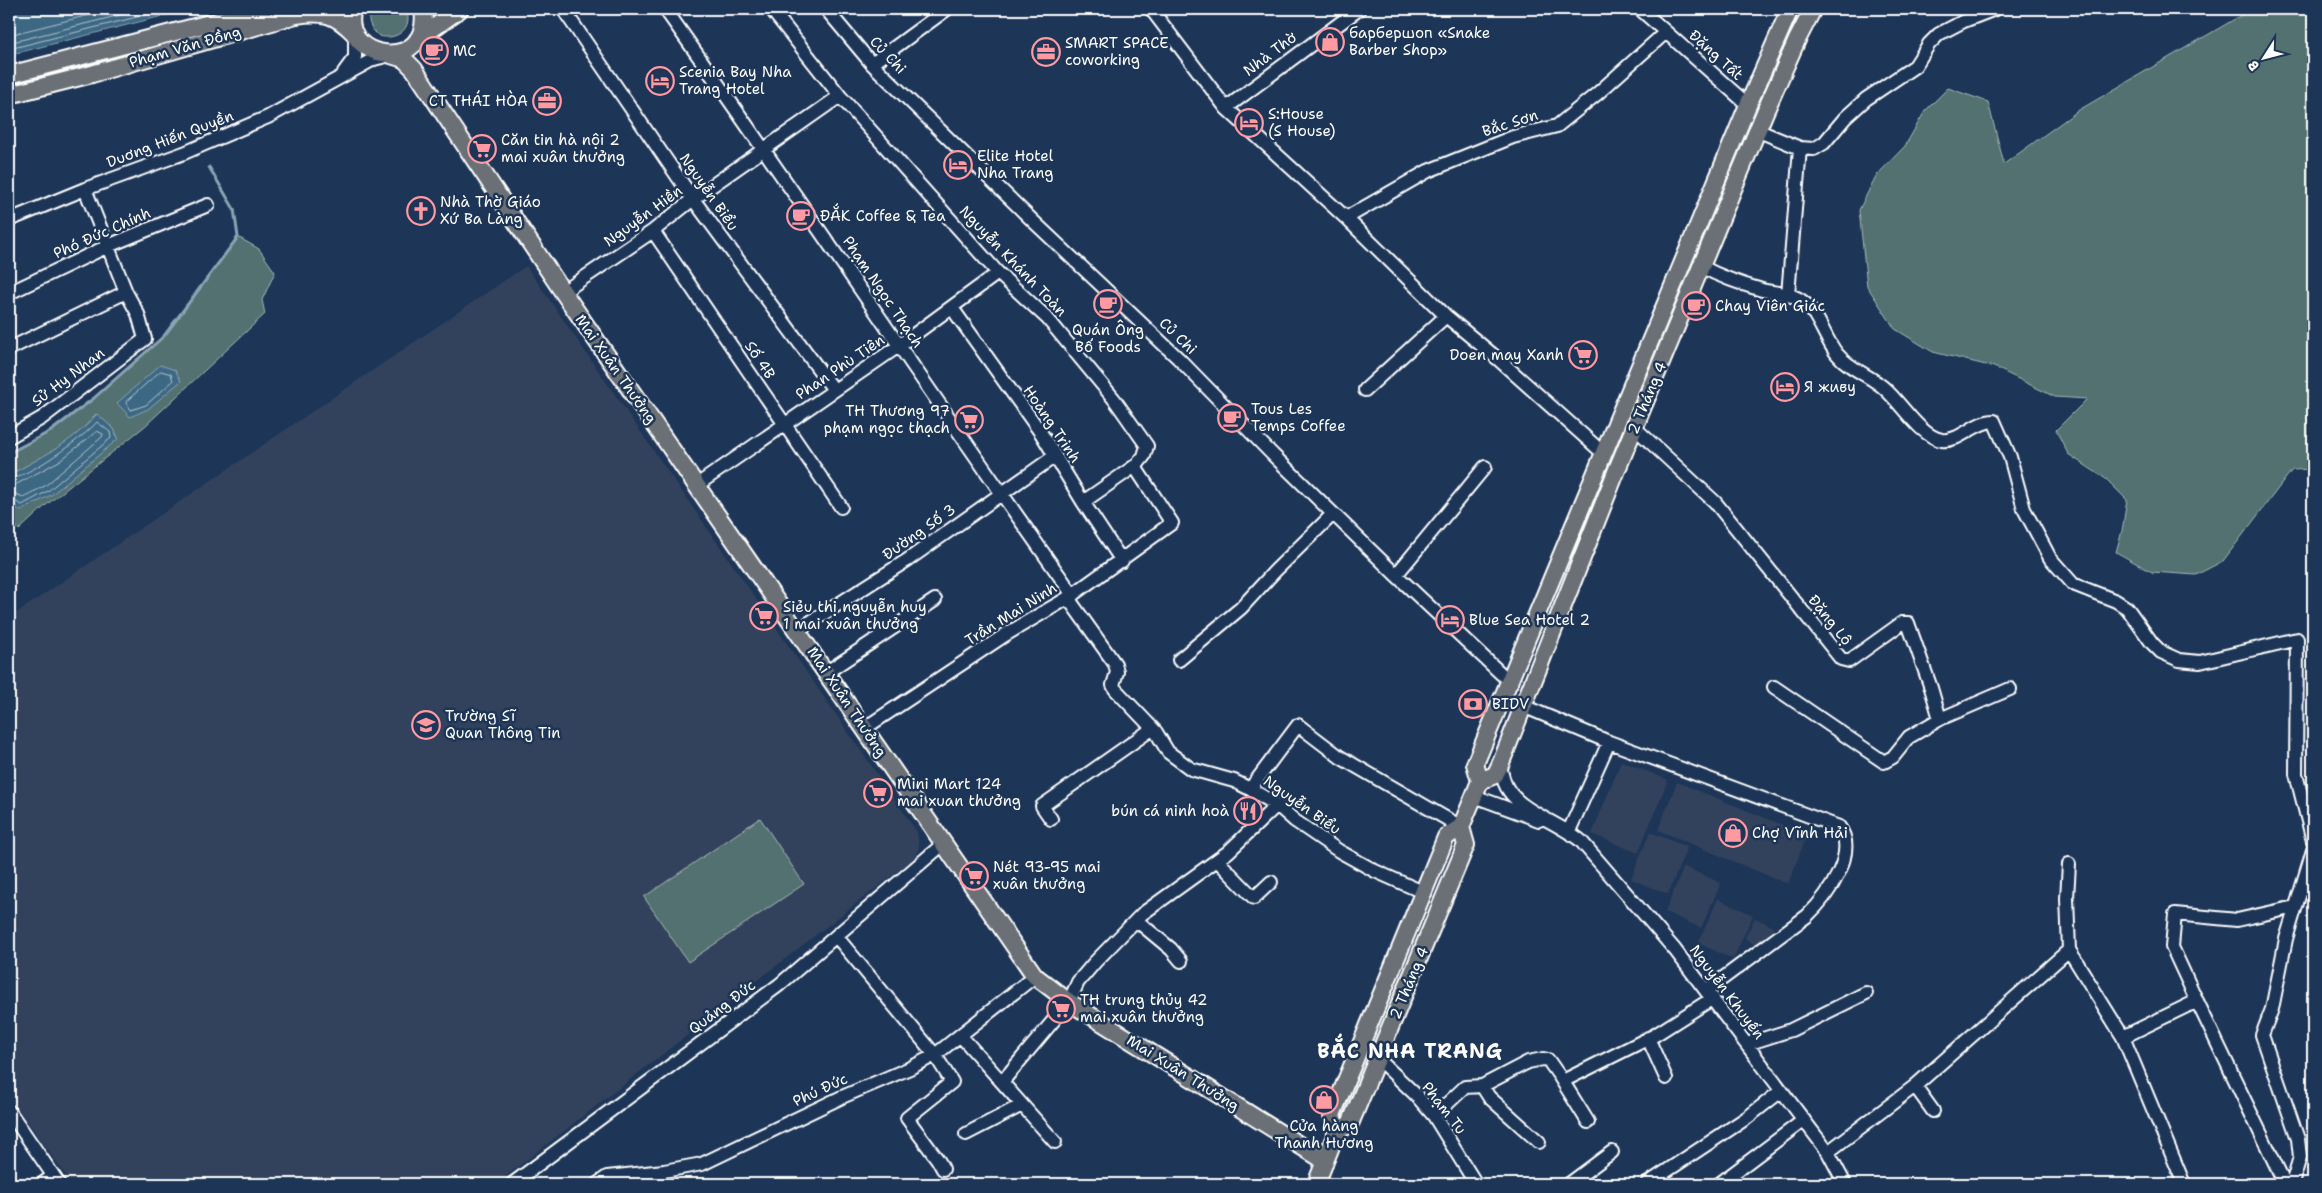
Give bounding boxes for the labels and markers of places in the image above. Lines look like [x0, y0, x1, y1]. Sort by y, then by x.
place label: барбершоп «Snake Barber Shop» [1349, 23, 1490, 60]
shop icon: барбершоп «Snake Barber Shop» [1315, 27, 1345, 57]
place label: SMART SPACE coworking [1065, 33, 1169, 70]
cafe icon: MC [419, 36, 449, 66]
office icon: SMART SPACE coworking [1031, 37, 1061, 67]
place label: MC [453, 41, 477, 61]
place label: Scenia Bay Nha Trang Hotel [679, 62, 792, 99]
hotel icon: Scenia Bay Nha Trang Hotel [645, 66, 675, 96]
office icon: CT THÁI HÒA [532, 86, 562, 116]
place label: CT THÁI HÒA [429, 90, 528, 111]
place label: S:House (S House) [1268, 104, 1336, 141]
hotel icon: S:House (S House) [1234, 108, 1264, 138]
place label: Căn tin hà nội 2 mai xuân thưởng [501, 130, 625, 167]
supermarket icon: Căn tin hà nội 2 mai xuân thưởng [467, 134, 497, 164]
place label: Elite Hotel Nha Trang [977, 146, 1054, 183]
hotel icon: Elite Hotel Nha Trang [943, 150, 973, 180]
place label: Nhà Thờ Giáo Xứ Ba Làng [440, 192, 541, 229]
church icon: Nhà Thờ Giáo Xứ Ba Làng [406, 196, 436, 226]
cafe icon: ĐẮK Coffee & Tea [786, 201, 816, 231]
place label: ĐẮK Coffee & Tea [820, 203, 946, 226]
cafe icon: Quán Ông Bố Foods [1093, 289, 1123, 319]
cafe icon: Chay Viên Giác [1681, 291, 1711, 321]
place label: Chay Viên Giác [1715, 296, 1825, 316]
place label: Quán Ông Bố Foods [1072, 319, 1144, 357]
supermarket icon: Doen may Xanh [1568, 340, 1598, 370]
place label: Doen may Xanh [1450, 345, 1564, 365]
hotel icon: Я живу [1770, 372, 1800, 402]
place label: Я живу [1804, 377, 1856, 397]
place label: Tous Les Temps Coffee [1251, 399, 1346, 436]
place label: TH Thương 97 phạm ngọc thạch [824, 401, 950, 438]
cafe icon: Tous Les Temps Coffee [1217, 403, 1247, 433]
supermarket icon: TH Thương 97 phạm ngọc thạch [954, 405, 984, 435]
place label: Siẻu thị nguyễn huy 1 mai xuân thưởng [783, 597, 927, 634]
supermarket icon: Siẻu thị nguyễn huy 1 mai xuân thưởng [749, 601, 779, 631]
hotel icon: Blue Sea Hotel 2 [1435, 605, 1465, 635]
place label: Blue Sea Hotel 2 [1469, 610, 1590, 630]
bank icon: BIDV [1458, 689, 1488, 719]
place label: BIDV [1492, 694, 1529, 714]
place label: Trường Sĩ Quan Thông Tin [445, 706, 560, 743]
school or university icon: Trường Sĩ Quan Thông Tin [411, 710, 441, 740]
place label: Mini Mart 124 mai xuan thưởng [897, 774, 1021, 811]
supermarket icon: Mini Mart 124 mai xuan thưởng [863, 778, 893, 808]
restaurant icon: bún cá ninh hoà [1233, 796, 1263, 826]
place label: bún cá ninh hoà [1111, 801, 1230, 821]
shop icon: Chợ Vĩnh Hải [1718, 818, 1748, 848]
place label: Chợ Vĩnh Hải [1752, 823, 1848, 843]
place label: Nét 93-95 mai xuân thưởng [993, 857, 1101, 894]
supermarket icon: Nét 93-95 mai xuân thưởng [959, 861, 989, 891]
place label: TH trung thủy 42 mai xuân thưởng [1080, 990, 1207, 1027]
supermarket icon: TH trung thủy 42 mai xuân thưởng [1046, 994, 1076, 1024]
shop icon: Cửa hàng Thanh Hương [1309, 1085, 1339, 1115]
place label: Cửa hàng Thanh Hương [1275, 1116, 1373, 1153]

